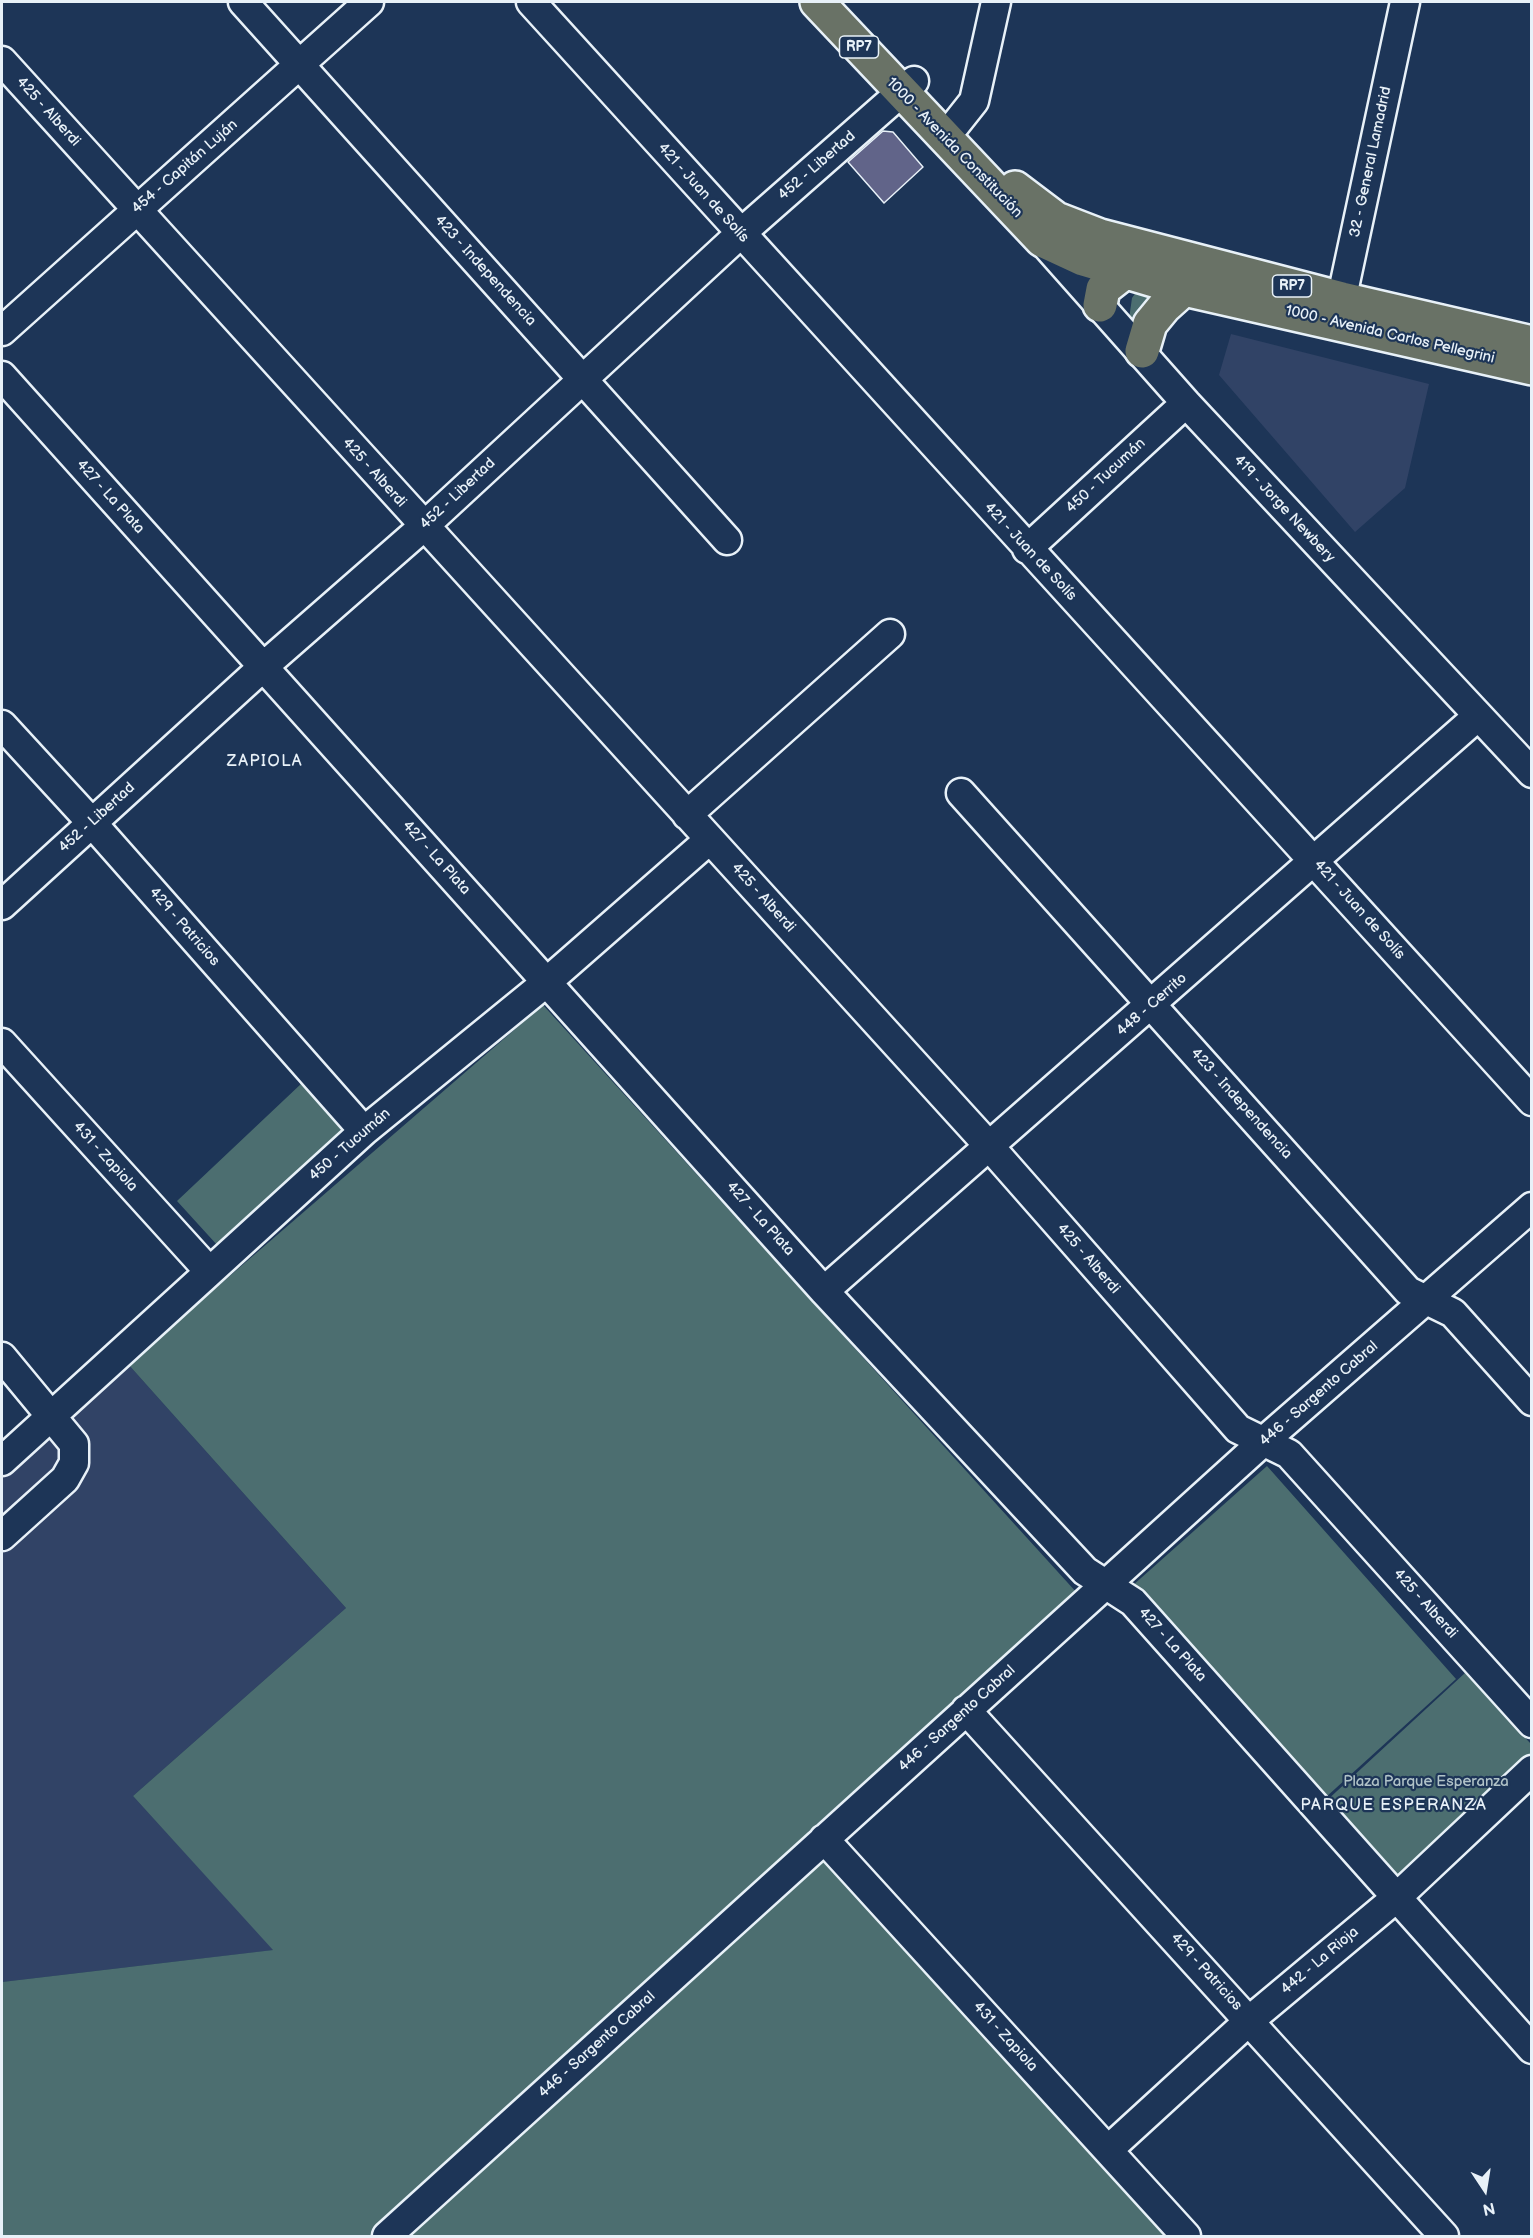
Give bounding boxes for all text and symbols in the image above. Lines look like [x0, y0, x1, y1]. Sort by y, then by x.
road number: RP7 [840, 36, 878, 58]
street label: 425 - Alberdi [12, 74, 84, 150]
street label: 1000 - Avenida Constitución [882, 74, 1026, 222]
street label: 32 - General Lamadrid [1346, 85, 1396, 239]
street label: 454 - Capitán Luján [128, 116, 242, 218]
street label: 452 - Libertad [775, 128, 859, 204]
street label: 421 - Juan de Solís [654, 139, 752, 247]
street label: 423 - Independencia [430, 212, 540, 330]
road number: RP7 [1272, 275, 1312, 297]
street label: 1000 - Avenida Carlos Pellegrini [1284, 302, 1496, 368]
street label: 425 - Alberdi [338, 435, 410, 511]
street label: 450 - Tucumán [1063, 435, 1149, 517]
street label: 419 - Jorge Newbery [1229, 451, 1339, 567]
street label: 452 - Libertad [417, 455, 499, 533]
street label: 427 - La Plata [72, 456, 148, 538]
street label: 421 - Juan de Solís [980, 499, 1080, 605]
district label: ZAPIOLA [227, 752, 303, 772]
street label: 452 - Libertad [55, 779, 139, 857]
street label: 427 - La Plata [398, 817, 474, 899]
street label: 421 - Juan de Solís [1310, 856, 1408, 964]
street label: 425 - Alberdi [727, 860, 799, 936]
street label: 429 - Patricios [145, 884, 223, 970]
street label: 448 - Cerrito [1113, 970, 1191, 1040]
street label: 423 - Independencia [1186, 1045, 1296, 1163]
street label: 450 - Tucumán [306, 1105, 394, 1185]
street label: 431 - Zapiola [69, 1118, 141, 1196]
street label: 427 - La Plata [722, 1178, 798, 1260]
street label: 425 - Alberdi [1053, 1220, 1123, 1298]
street label: 446 - Sargento Cabral [1256, 1338, 1382, 1450]
street label: 425 - Alberdi [1389, 1566, 1461, 1642]
street label: 427 - La Plata [1134, 1604, 1210, 1686]
street label: 446 - Sargento Cabral [895, 1662, 1019, 1776]
park label: Plaza Parque Esperanza [1343, 1773, 1509, 1791]
district label: PARQUE ESPERANZA [1301, 1796, 1487, 1816]
street label: 442 - La Rioja [1277, 1923, 1363, 1999]
street label: 429 - Patricios [1166, 1929, 1246, 2015]
street label: 446 - Sargento Cabral [535, 1988, 659, 2102]
street label: 431 - Zapiola [969, 1998, 1041, 2076]
north arrow [1455, 2160, 1515, 2220]
text: N [1481, 2198, 1497, 2219]

